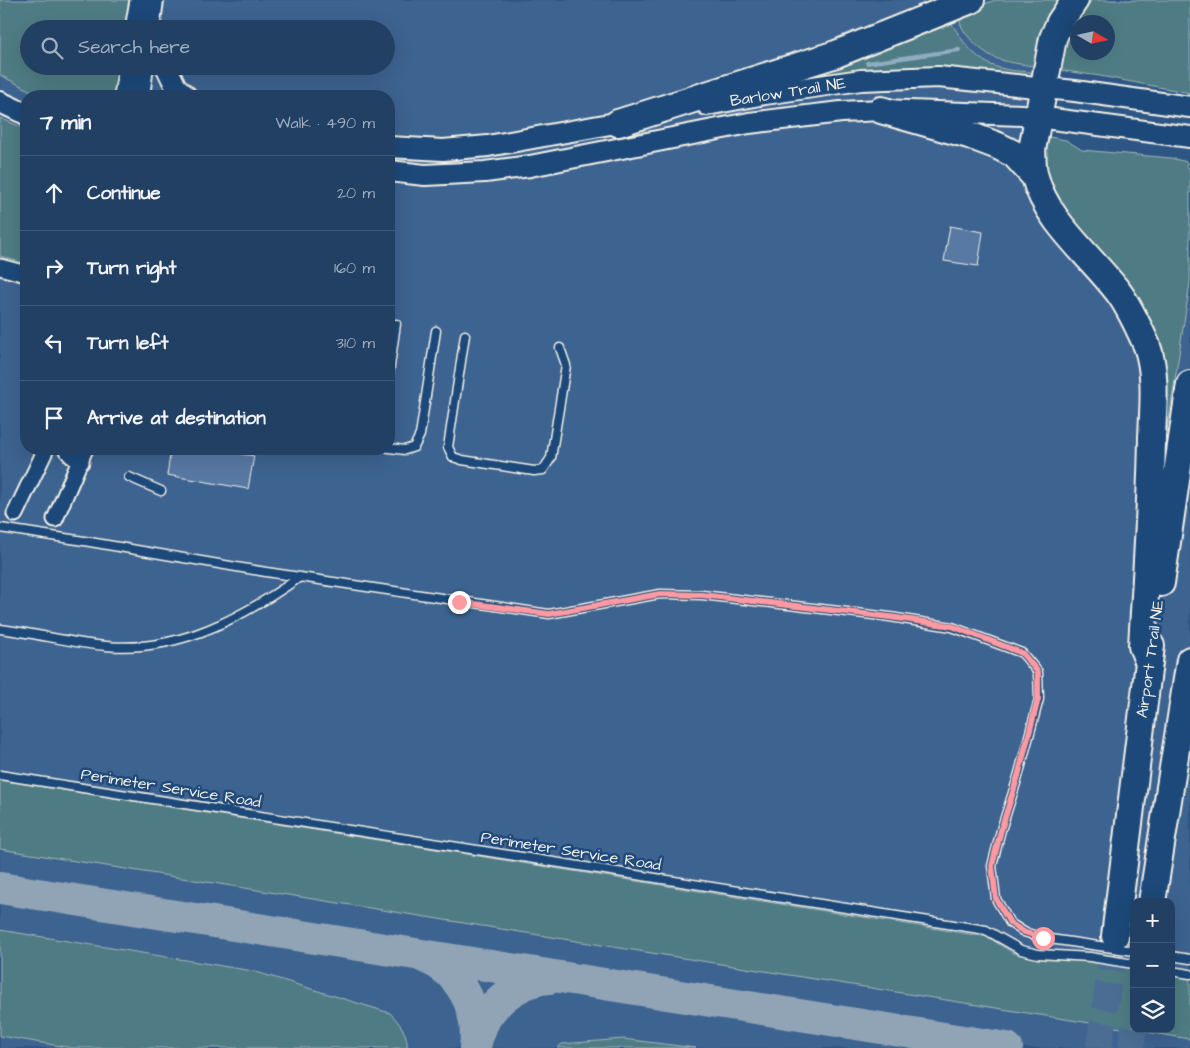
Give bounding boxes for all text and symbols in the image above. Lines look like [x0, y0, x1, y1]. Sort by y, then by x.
north arrow [1070, 15, 1115, 60]
search box [20, 20, 395, 75]
icon: search [38, 34, 66, 62]
text: Search here [78, 34, 190, 61]
street label: Barlow Trail NE [729, 72, 848, 112]
text: 7 min [40, 108, 91, 137]
text: Walk · 490 m [275, 112, 375, 134]
icon: ahead [40, 179, 68, 207]
text: Continue [87, 180, 161, 207]
text: 20 m [337, 182, 375, 204]
icon: right [40, 254, 68, 282]
text: Turn right [87, 255, 176, 282]
text: 160 m [334, 257, 375, 279]
icon: left [40, 329, 68, 357]
text: Turn left [87, 330, 168, 357]
text: 310 m [336, 332, 375, 354]
icon: arrive [40, 404, 68, 432]
text: Arrive at destination [87, 405, 266, 432]
route end [448, 591, 471, 614]
street label: Airport Trail NE [1131, 598, 1169, 719]
street label: Perimeter Service Road [79, 763, 263, 813]
street label: Perimeter Service Road [479, 826, 663, 876]
map controls [1130, 898, 1175, 1033]
button: + [1130, 898, 1175, 943]
route start [1032, 927, 1055, 950]
button: − [1130, 943, 1175, 988]
button: layers [1130, 988, 1175, 1033]

